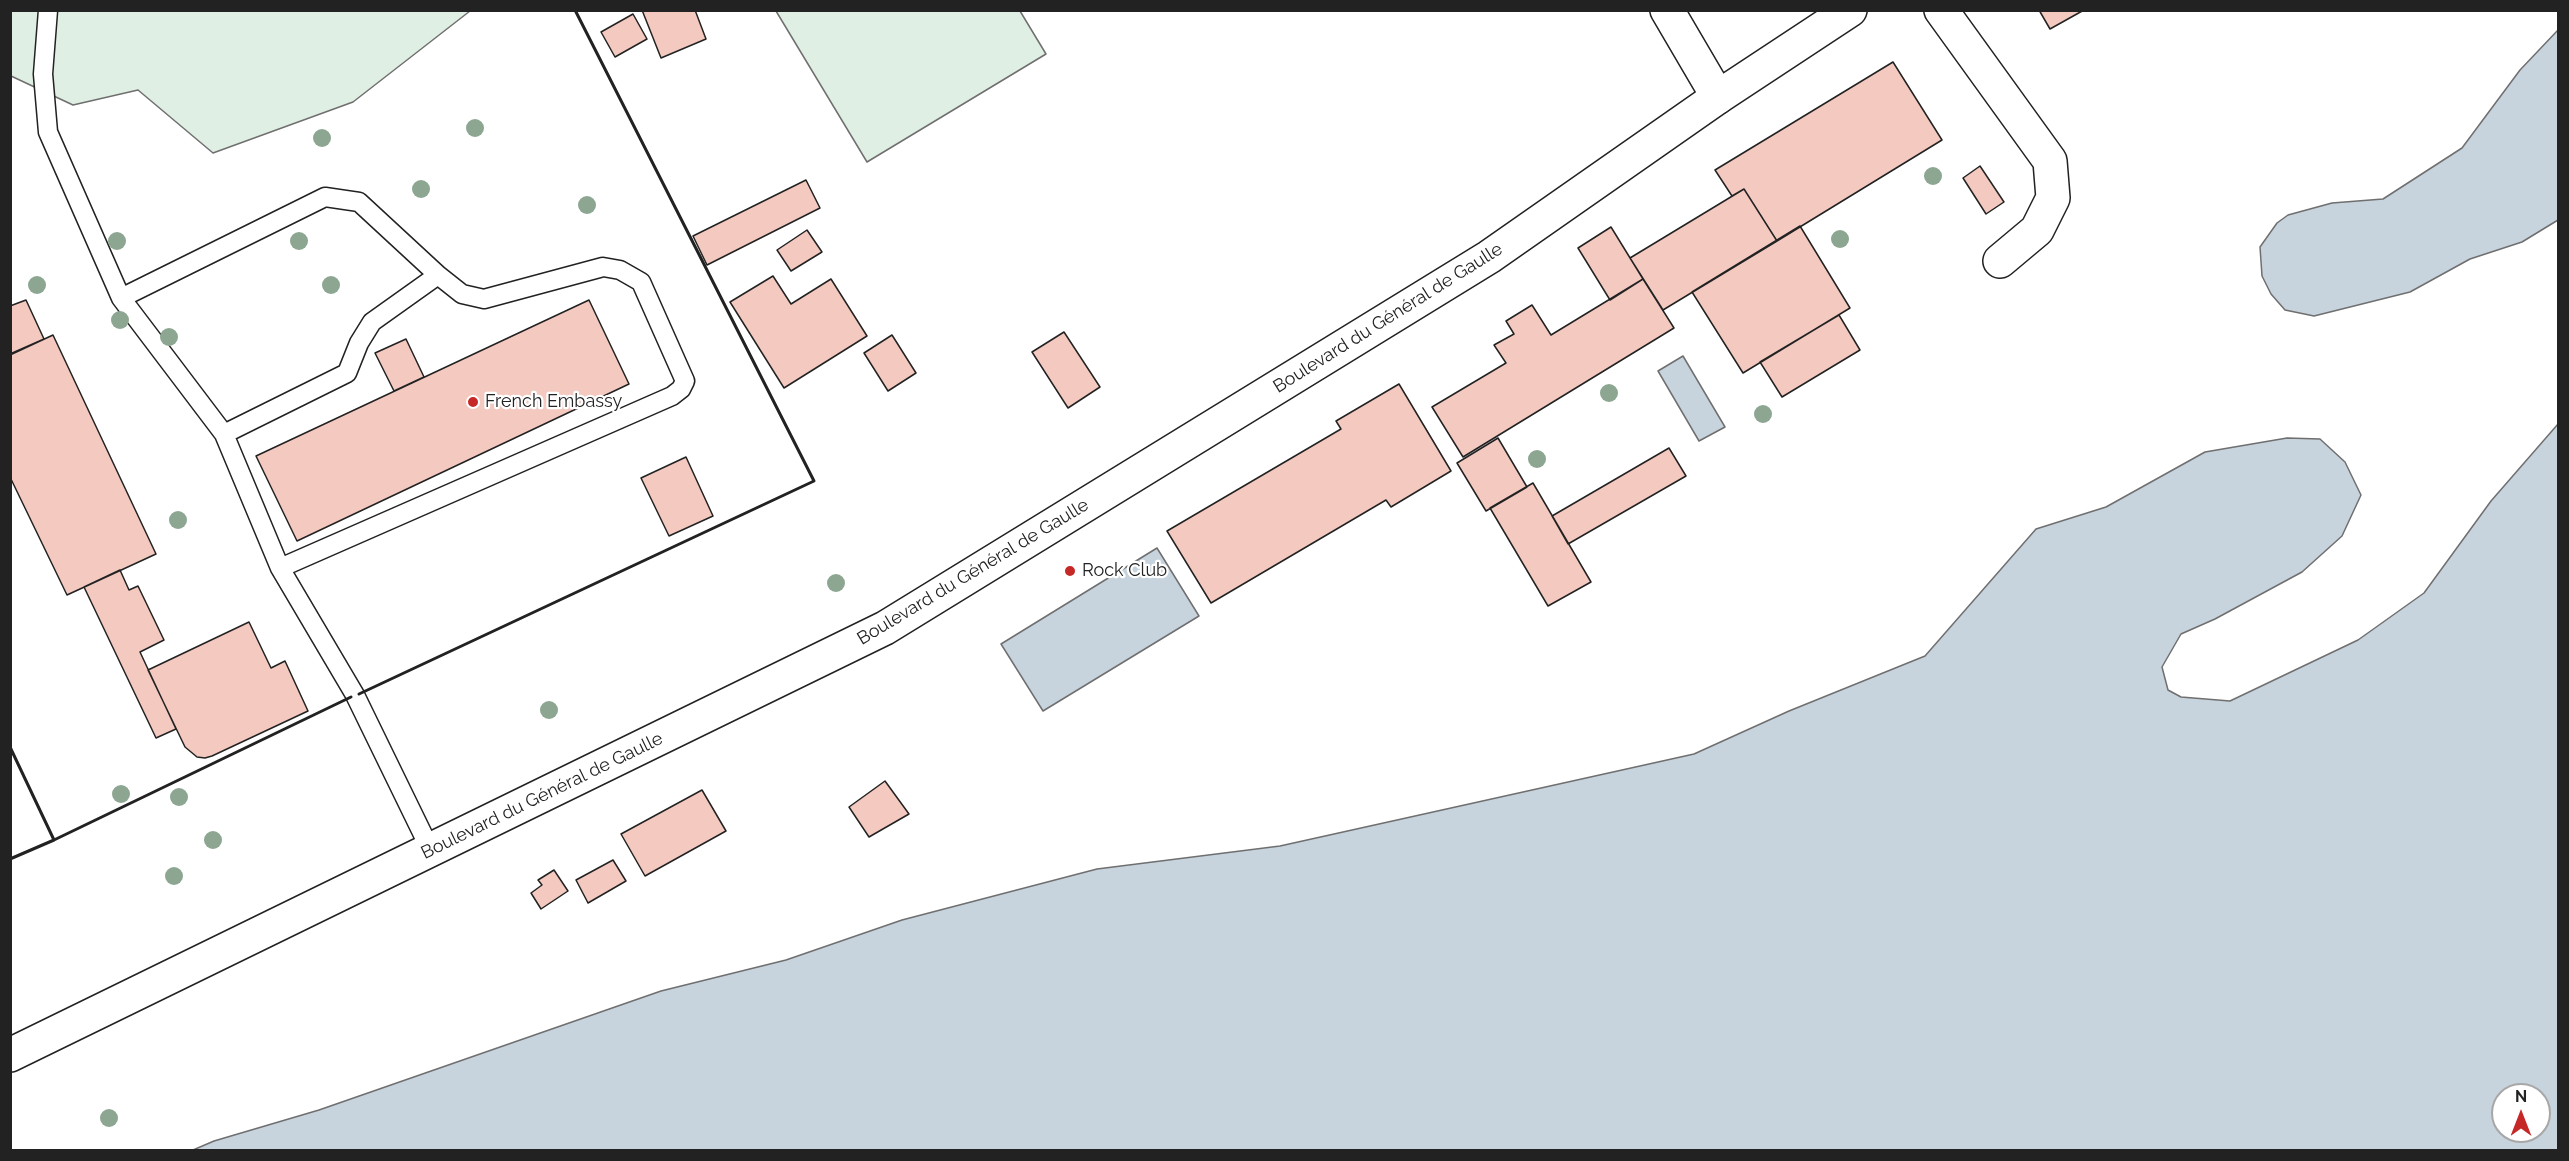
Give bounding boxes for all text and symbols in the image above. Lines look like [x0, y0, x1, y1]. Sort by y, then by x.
street label: Boulevard du Général de Gaulle [1269, 238, 1507, 398]
place label: French Embassy [485, 391, 622, 413]
marker: French Embassy [466, 395, 480, 409]
street label: Boulevard du Général de Gaulle [853, 494, 1093, 650]
place label: Rock Club [1082, 560, 1167, 582]
marker: Rock Club [1063, 564, 1077, 578]
street label: Boulevard du Général de Gaulle [418, 728, 666, 864]
north arrow [2491, 1083, 2551, 1143]
text: N [2515, 1087, 2527, 1106]

